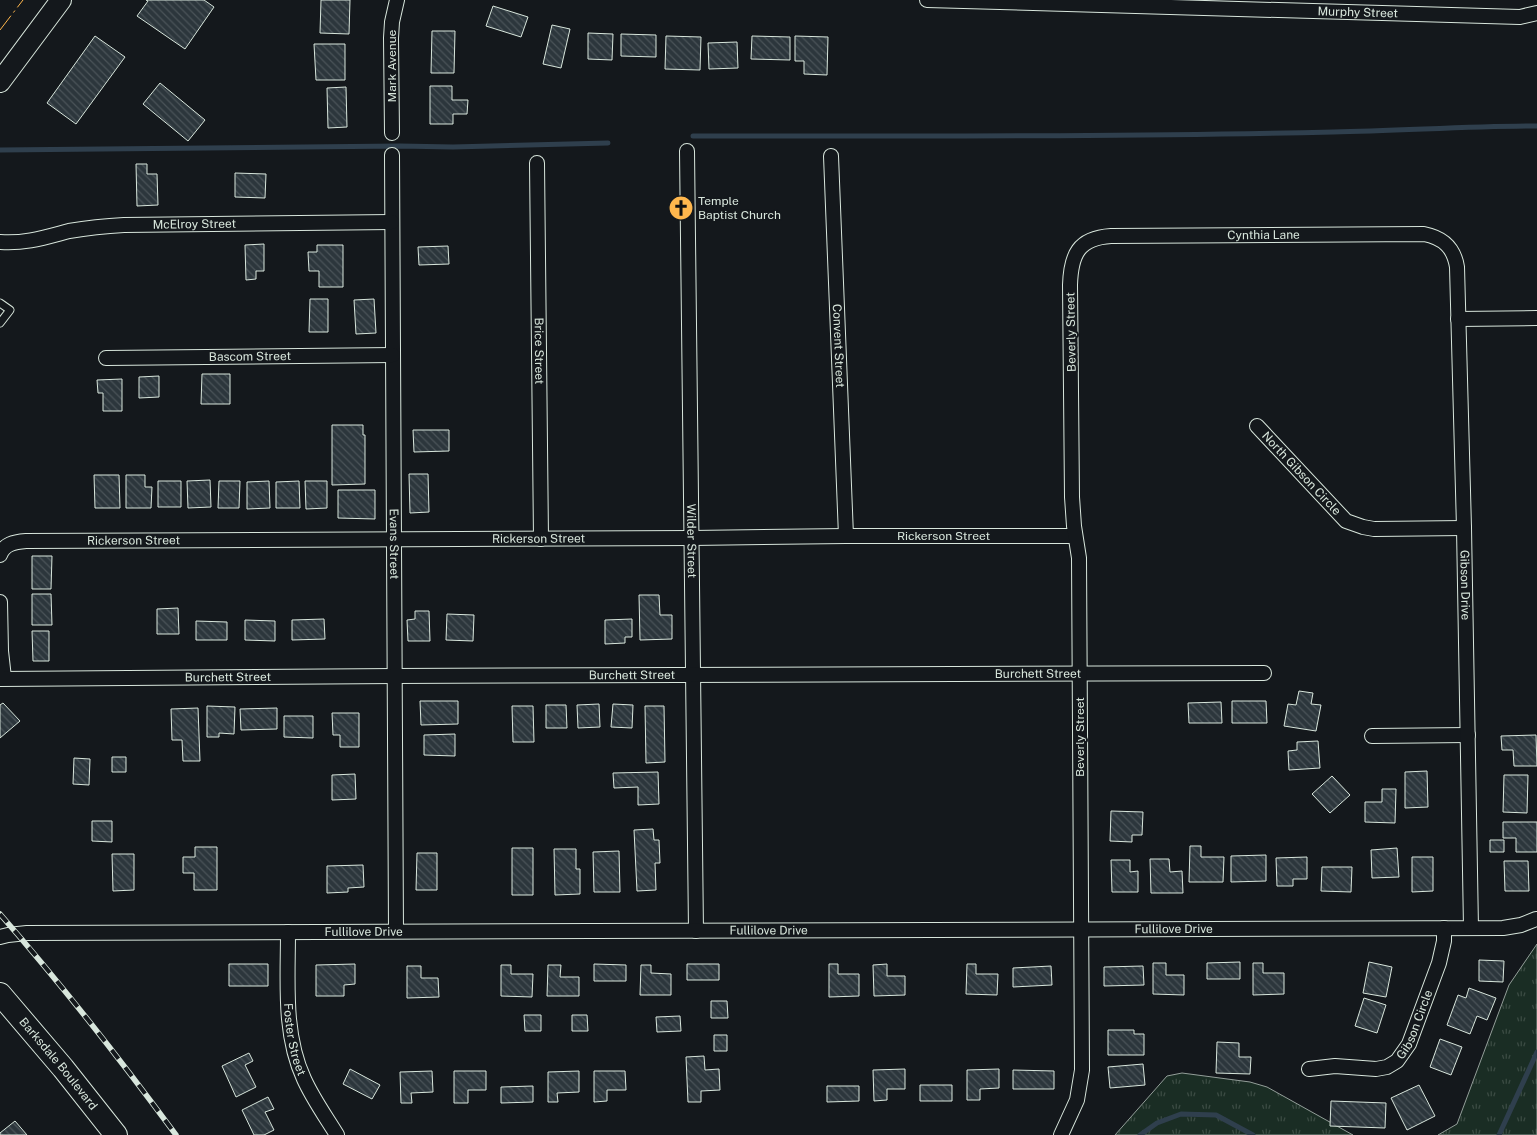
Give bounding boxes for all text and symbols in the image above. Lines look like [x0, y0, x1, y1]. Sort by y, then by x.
street label: Murphy Street [1317, 4, 1399, 21]
street label: Mark Avenue [385, 29, 399, 102]
place label: Temple Baptist Church [698, 194, 781, 222]
church icon: Temple Baptist Church [668, 195, 694, 221]
street label: McElroy Street [153, 217, 237, 232]
street label: Cynthia Lane [1227, 228, 1300, 242]
street label: Beverly Street [1063, 292, 1079, 372]
street label: Convent Street [830, 304, 847, 388]
street label: Brice Street [532, 317, 546, 385]
street label: Bascom Street [209, 349, 292, 364]
street label: North Gibson Circle [1259, 429, 1344, 518]
street label: Wilder Street [684, 504, 699, 579]
street label: Evans Street [387, 509, 401, 580]
street label: Rickerson Street [897, 529, 990, 543]
street label: Rickerson Street [492, 531, 586, 546]
street label: Rickerson Street [87, 533, 181, 548]
street label: Gibson Drive [1457, 550, 1473, 621]
street label: Burchett Street [995, 667, 1082, 681]
street label: Burchett Street [589, 668, 676, 682]
street label: Burchett Street [185, 670, 272, 685]
street label: Beverly Street [1073, 697, 1087, 777]
street label: Fullilove Drive [1134, 922, 1213, 936]
street label: Fullilove Drive [729, 923, 808, 938]
street label: Fullilove Drive [324, 925, 403, 939]
street label: Gibson Circle [1393, 988, 1435, 1062]
street label: Foster Street [281, 1003, 309, 1078]
street label: Barksdale Boulevard [16, 1015, 100, 1113]

